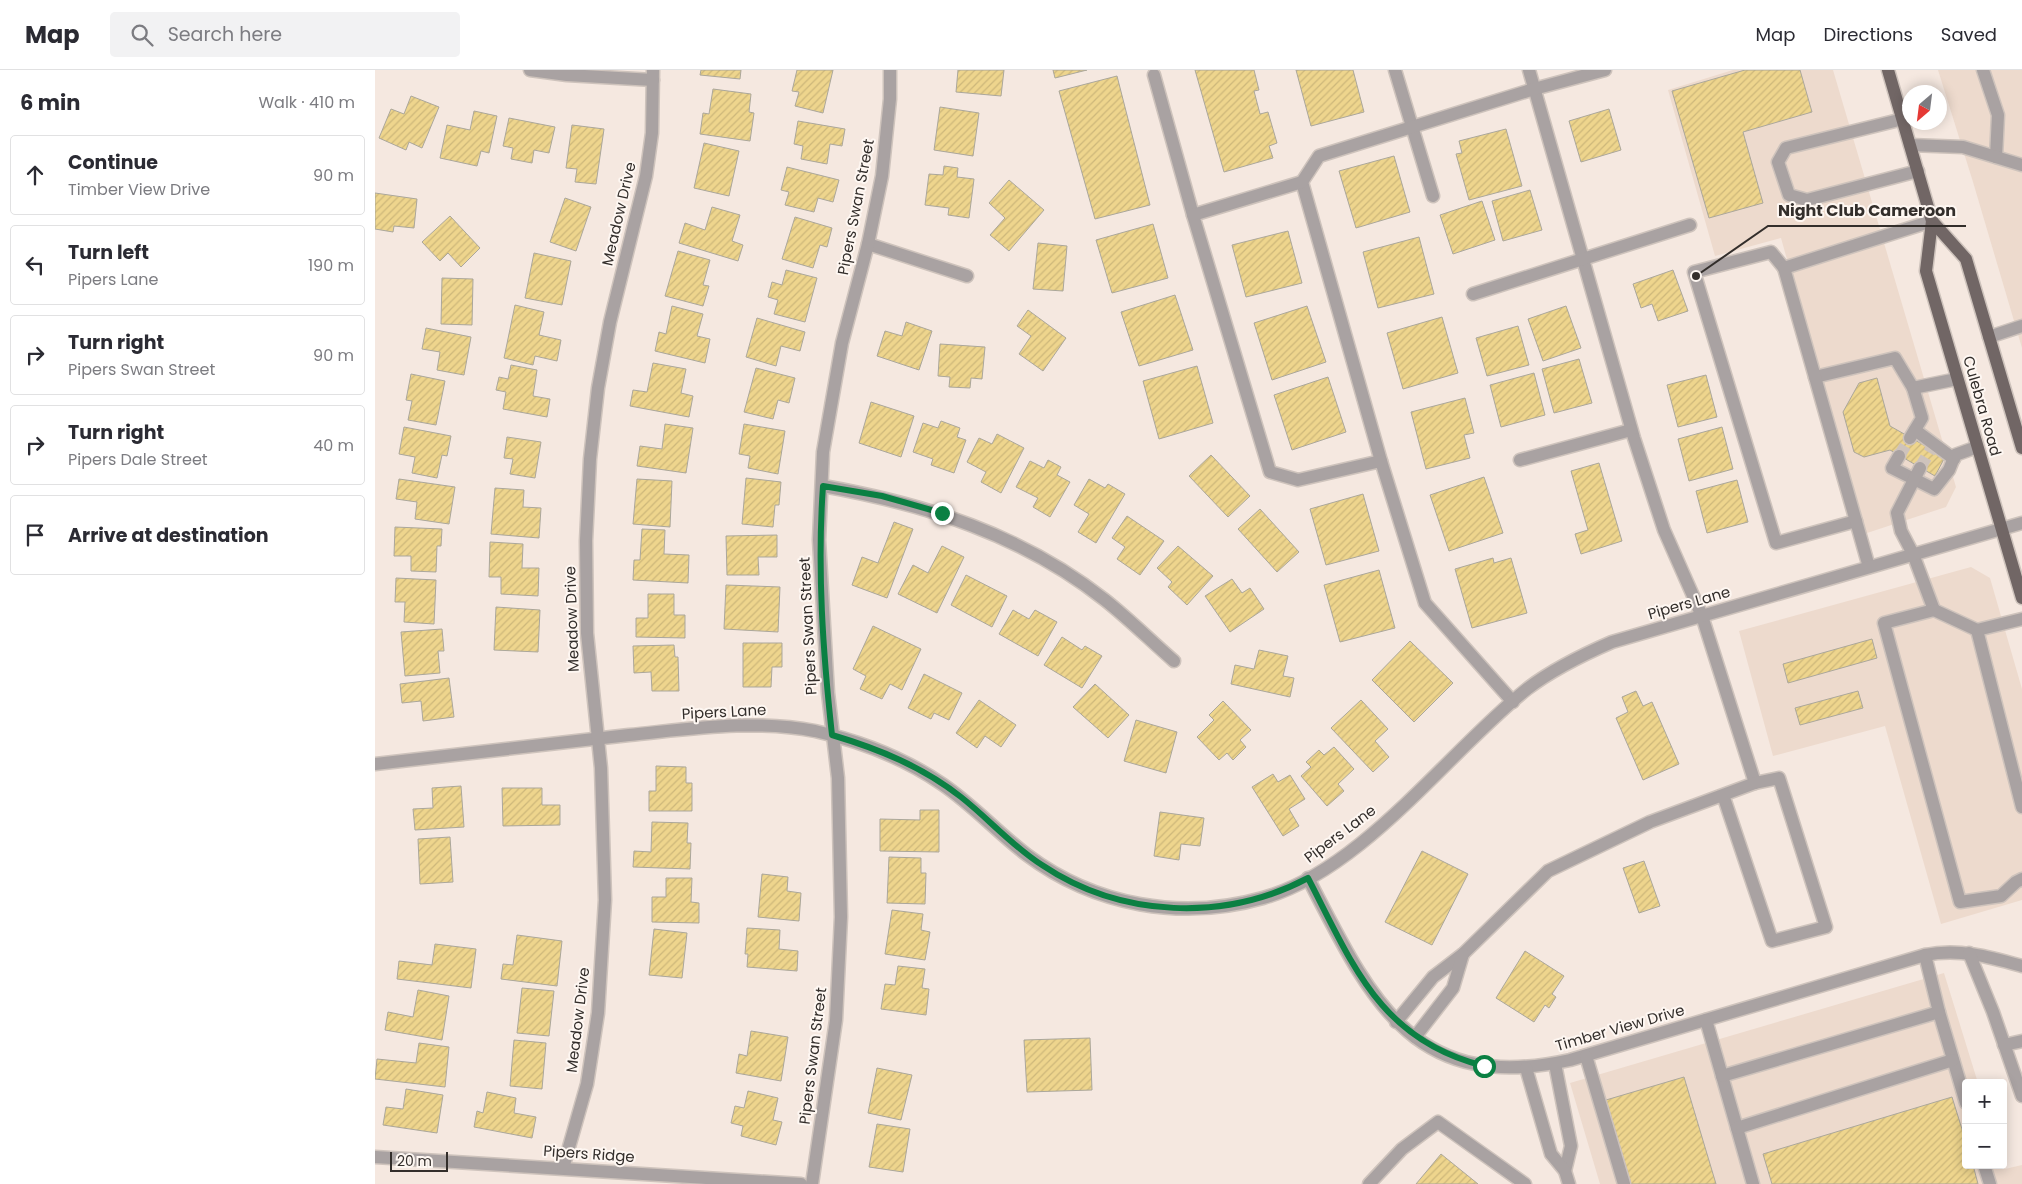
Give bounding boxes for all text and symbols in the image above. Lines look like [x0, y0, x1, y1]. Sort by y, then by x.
search box [110, 12, 460, 57]
text: Map [25, 18, 80, 51]
icon: search [128, 21, 156, 49]
text: Search here [168, 21, 282, 48]
text: Map [1756, 22, 1795, 47]
text: Directions [1823, 22, 1913, 47]
text: Saved [1941, 22, 1997, 47]
north arrow [1902, 85, 1947, 130]
text: 6 min [20, 88, 80, 117]
text: Walk · 410 m [258, 91, 355, 114]
street label: Pipers Swan Street [832, 137, 879, 277]
text: Continue [68, 149, 158, 176]
street label: Meadow Drive [596, 160, 641, 268]
icon: ahead [21, 161, 49, 189]
text: 90 m [313, 164, 354, 187]
text: Timber View Drive [68, 178, 210, 201]
callout: Night Club Cameroon [1768, 195, 1966, 226]
text: Night Club Cameroon [1778, 199, 1956, 222]
text: Turn left [68, 239, 149, 266]
icon: left [21, 251, 49, 279]
text: 190 m [308, 254, 354, 277]
text: Pipers Lane [68, 268, 158, 291]
text: Turn right [68, 329, 164, 356]
icon: right [21, 341, 49, 369]
text: 90 m [313, 344, 354, 367]
street label: Culebra Road [1958, 353, 2007, 458]
text: Pipers Swan Street [68, 358, 215, 381]
text: Turn right [68, 419, 164, 446]
icon: right [21, 431, 49, 459]
text: 40 m [313, 434, 354, 457]
text: Pipers Dale Street [68, 448, 208, 471]
route end [931, 502, 954, 525]
icon: arrive [21, 521, 49, 549]
text: Arrive at destination [68, 522, 269, 549]
street label: Pipers Swan Street [793, 557, 822, 695]
street label: Meadow Drive [559, 566, 584, 672]
street label: Pipers Lane [1645, 581, 1732, 624]
street label: Pipers Lane [681, 699, 767, 724]
street label: Pipers Lane [1300, 800, 1380, 867]
street label: Meadow Drive [561, 966, 594, 1074]
street label: Pipers Swan Street [794, 986, 831, 1126]
street label: Timber View Drive [1553, 999, 1687, 1056]
route start [1473, 1055, 1496, 1078]
map controls [1962, 1079, 2007, 1169]
button: + [1962, 1079, 2007, 1124]
button: − [1962, 1124, 2007, 1169]
street label: Pipers Ridge [543, 1140, 635, 1167]
scale bar [390, 1149, 447, 1172]
text: 20 m [397, 1151, 432, 1171]

